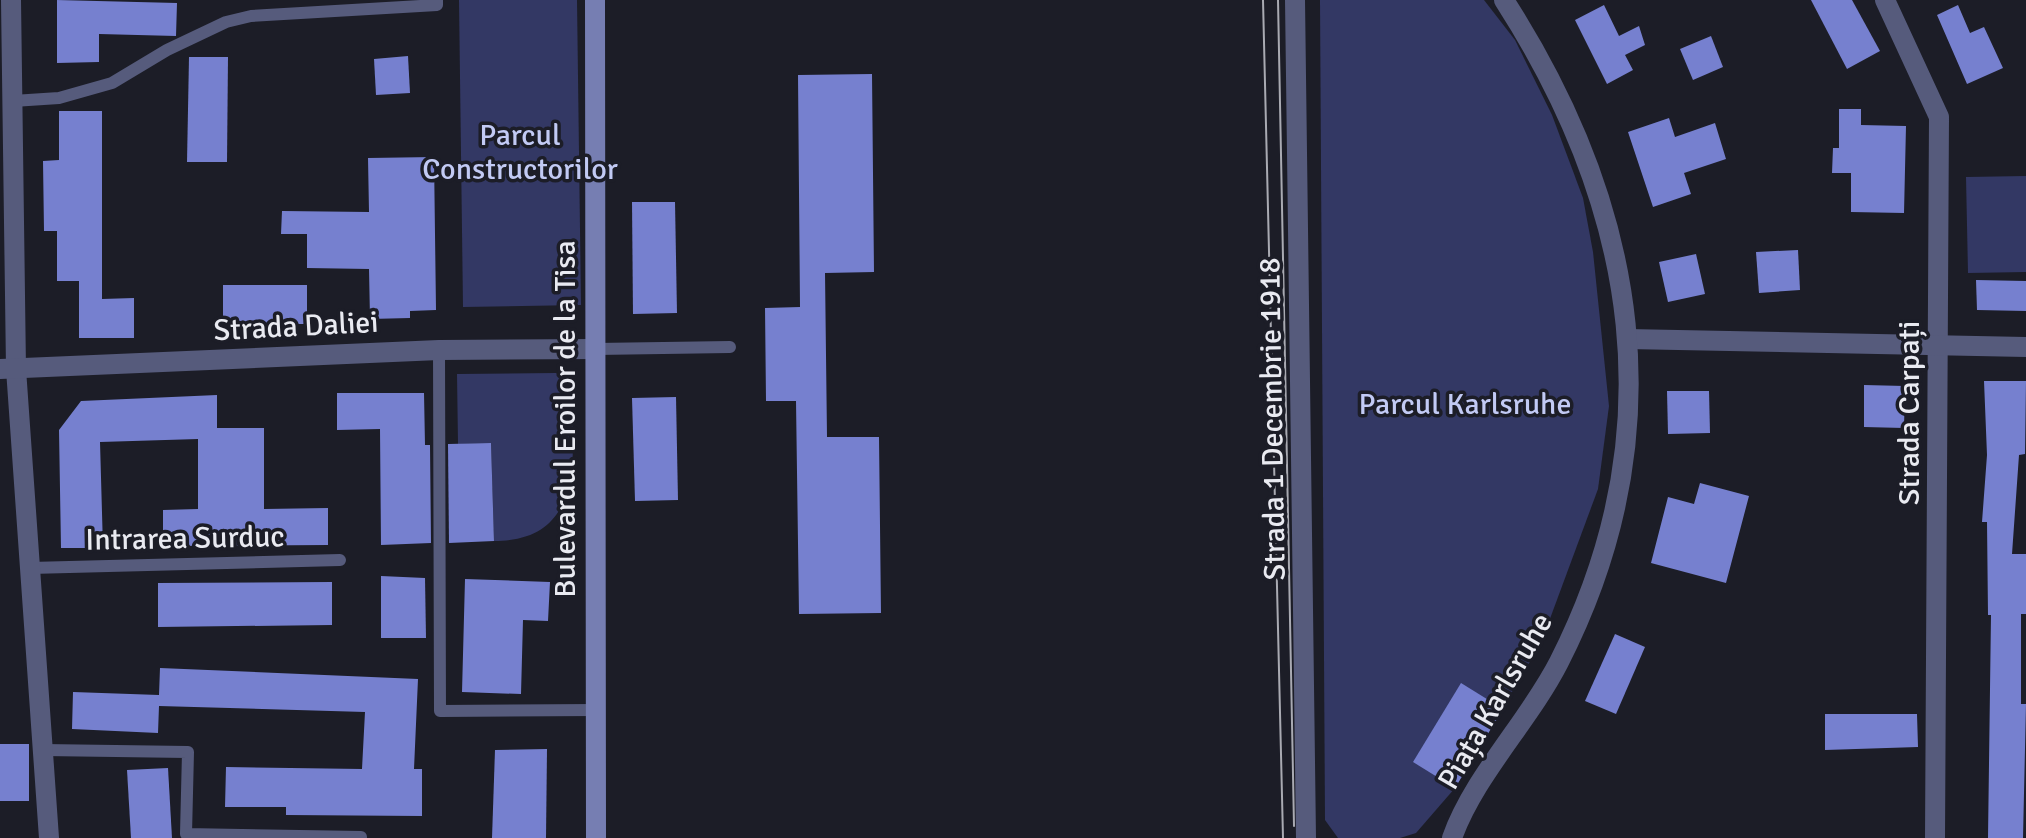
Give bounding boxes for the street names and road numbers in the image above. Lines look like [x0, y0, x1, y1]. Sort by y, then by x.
street label: Bulevardul Eroilor de la Tisa [547, 240, 584, 598]
street label: Strada 1 Decembrie 1918 [1251, 257, 1294, 581]
street label: Strada Daliei [213, 304, 379, 349]
street label: Strada Carpați [1891, 321, 1928, 505]
street label: Intrarea Surduc [85, 518, 285, 559]
street label: Piața Karlsruhe [1430, 607, 1561, 796]

